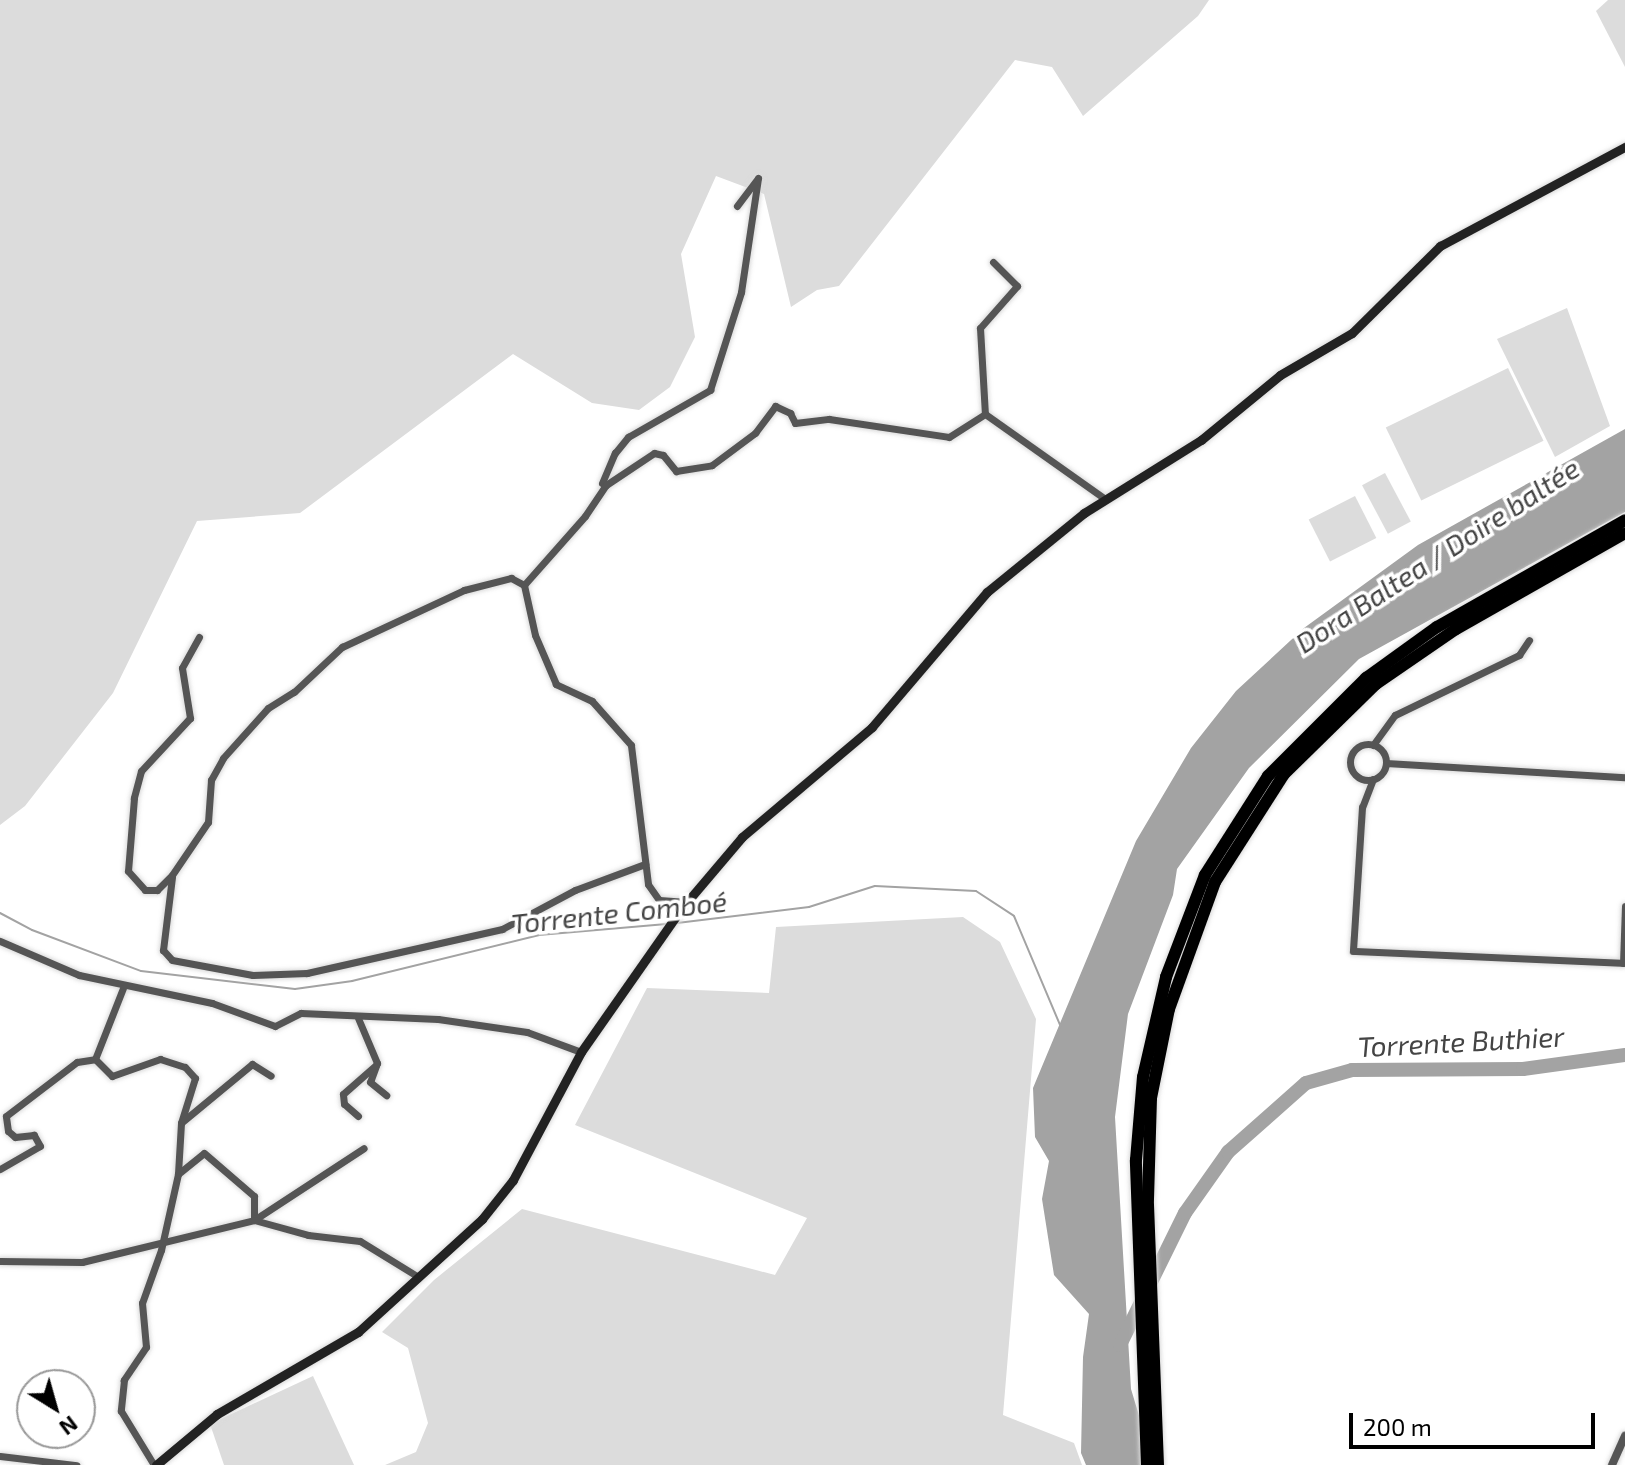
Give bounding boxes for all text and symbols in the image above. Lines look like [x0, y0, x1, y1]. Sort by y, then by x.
water label: Dora Baltea / Doire baltée [1289, 451, 1585, 659]
water label: Torrente Comboé [509, 884, 729, 940]
water label: Torrente Buthier [1357, 1019, 1565, 1063]
north arrow [16, 1369, 96, 1449]
scale bar [1353, 1397, 1599, 1447]
text: N [55, 1411, 83, 1442]
text: 200 m [1363, 1412, 1432, 1441]

